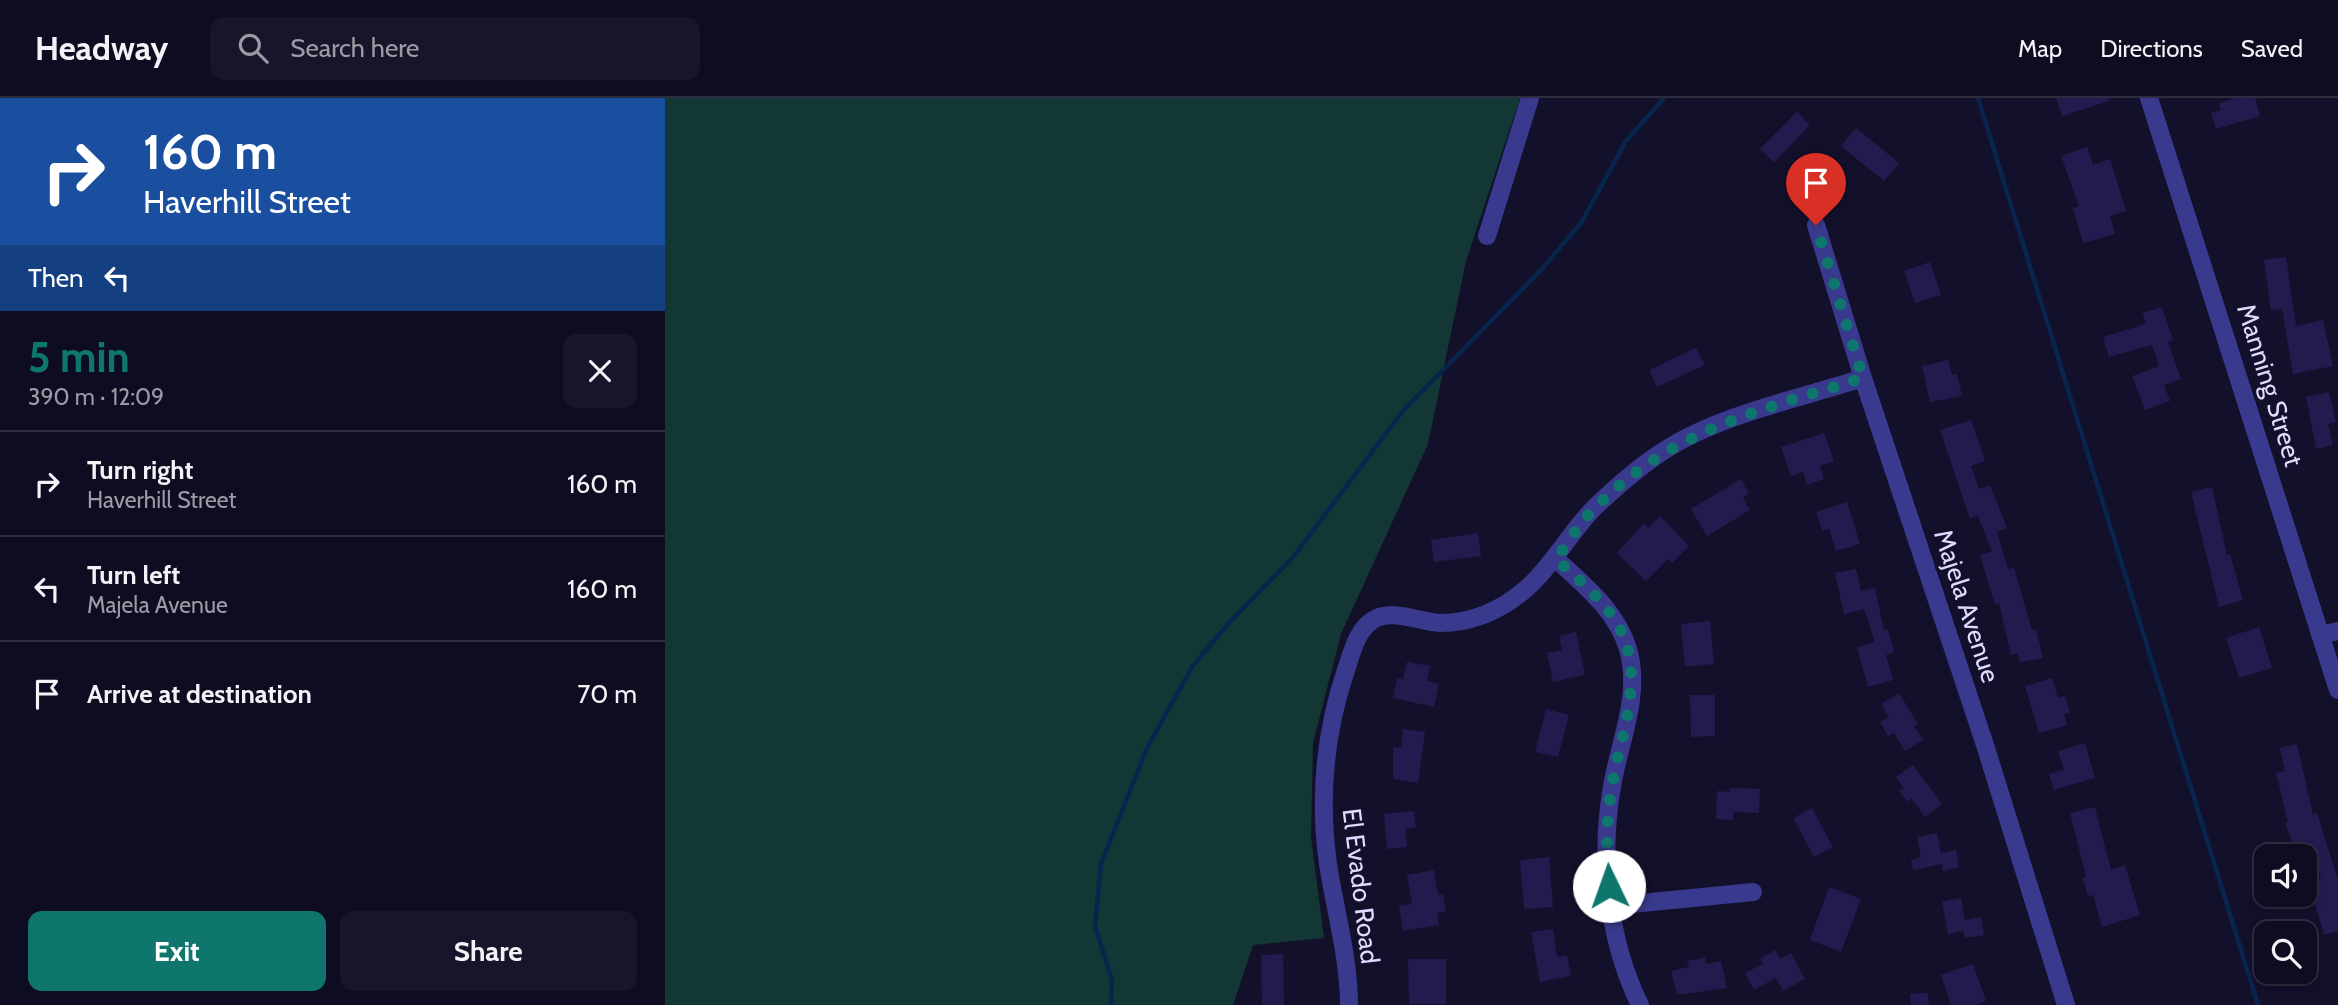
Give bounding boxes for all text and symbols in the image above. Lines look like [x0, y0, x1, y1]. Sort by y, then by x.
search box [210, 17, 700, 80]
text: Headway [35, 28, 168, 68]
icon: search [234, 29, 272, 67]
text: Search here [290, 32, 419, 64]
text: Map [2018, 34, 2062, 63]
text: Directions [2100, 34, 2203, 63]
text: Saved [2241, 34, 2303, 63]
text: 160 m [143, 122, 277, 181]
icon: right [28, 126, 119, 217]
pin [1786, 153, 1846, 225]
icon: arrive [1797, 164, 1835, 202]
text: Haverhill Street [143, 182, 351, 221]
icon: left [98, 259, 136, 297]
text: Then [28, 262, 84, 294]
street label: Manning Street [2230, 300, 2310, 470]
text: 5 min [28, 331, 130, 383]
button: close [563, 334, 637, 408]
text: 390 m · 12:09 [28, 383, 164, 411]
text: Turn right [87, 454, 193, 486]
icon: right [28, 465, 66, 503]
text: 160 m [567, 468, 637, 500]
text: Haverhill Street [87, 486, 236, 514]
street label: Majela Avenue [1927, 525, 2007, 687]
text: Turn left [87, 559, 180, 591]
icon: left [28, 570, 66, 608]
text: 160 m [567, 573, 637, 605]
text: Majela Avenue [87, 591, 228, 619]
icon: arrive [28, 675, 66, 713]
text: Arrive at destination [87, 678, 312, 710]
text: 70 m [577, 678, 637, 710]
street label: El Evado Road [1336, 806, 1386, 966]
map controls [2254, 844, 2317, 984]
button: sound [2254, 844, 2317, 907]
position arrow [1572, 849, 1646, 923]
button: Exit [28, 911, 326, 991]
button: Share [340, 911, 637, 991]
button: search [2254, 921, 2317, 984]

